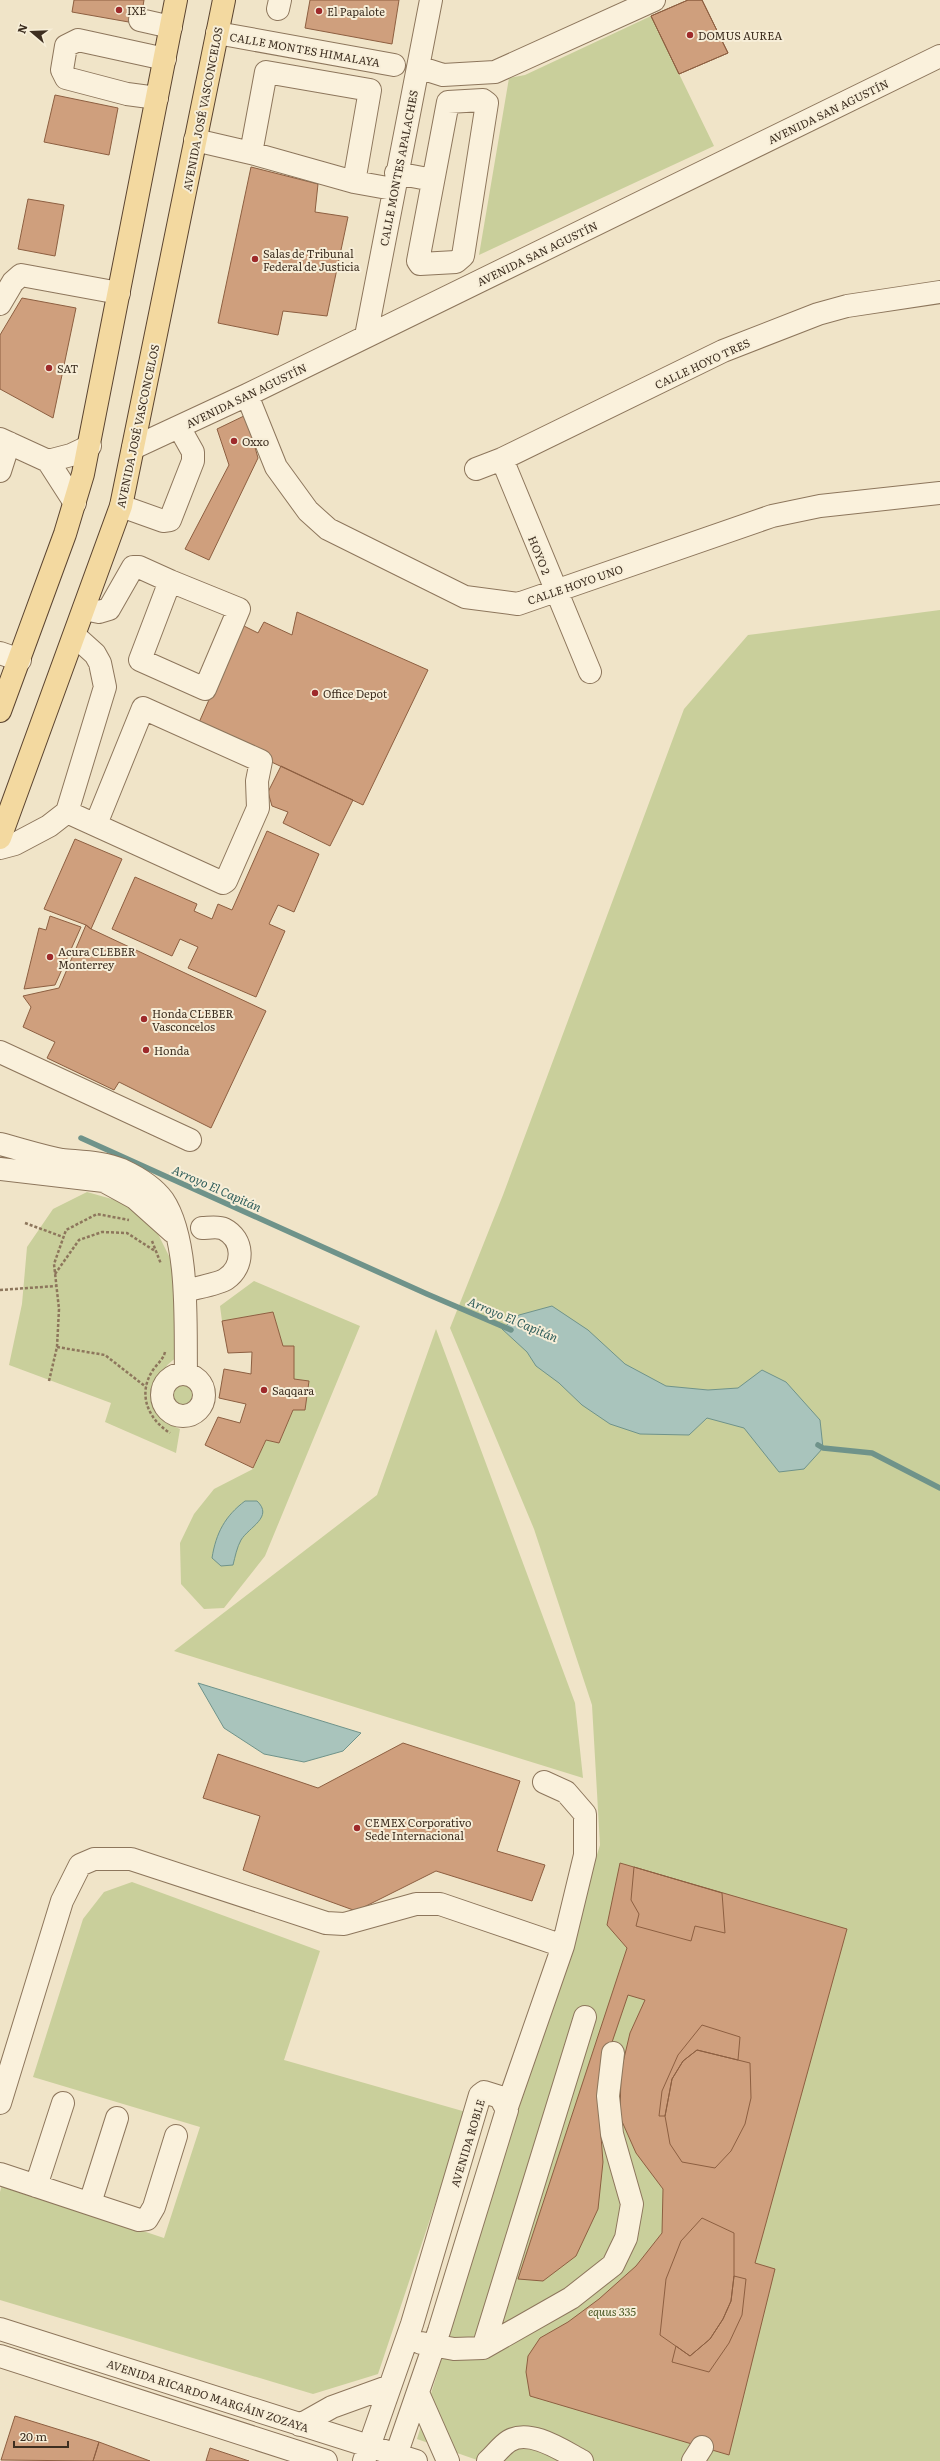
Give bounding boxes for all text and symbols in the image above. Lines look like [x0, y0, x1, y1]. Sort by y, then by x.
place label: IXE [127, 2, 146, 18]
place label: El Papalote [327, 3, 385, 19]
marker: IXE [114, 5, 124, 15]
marker: El Papalote [314, 6, 324, 16]
north arrow [12, 12, 52, 52]
text: N [13, 21, 31, 35]
street label: AVENIDA JOSÉ VASCONCELOS [178, 25, 226, 193]
place label: DOMUS AUREA [698, 27, 782, 43]
street label: CALLE MONTES HIMALAYA [229, 28, 381, 70]
marker: DOMUS AUREA [685, 30, 695, 40]
street label: AVENIDA SAN AGUSTÍN [765, 75, 891, 147]
street label: CALLE MONTES APALACHES [375, 89, 421, 247]
street label: AVENIDA SAN AGUSTÍN [474, 217, 600, 289]
place label: Salas de Tribunal Federal de Justicia [263, 245, 360, 274]
marker: Salas de Tribunal Federal de Justicia [250, 254, 260, 264]
street label: CALLE HOYO TRES [652, 334, 752, 392]
street label: AVENIDA JOSÉ VASCONCELOS [112, 343, 162, 509]
street label: AVENIDA SAN AGUSTÍN [183, 359, 309, 431]
place label: SAT [57, 360, 78, 376]
marker: SAT [44, 363, 54, 373]
place label: Oxxo [242, 433, 269, 449]
marker: Oxxo [229, 436, 239, 446]
street label: HOYO 2 [525, 533, 555, 577]
street label: CALLE HOYO UNO [525, 560, 625, 608]
place label: Office Depot [323, 685, 388, 701]
marker: Office Depot [310, 688, 320, 698]
place label: Acura CLEBER Monterrey [58, 943, 136, 972]
marker: Acura CLEBER Monterrey [45, 952, 55, 962]
place label: Honda CLEBER Vasconcelos [152, 1005, 234, 1034]
marker: Honda CLEBER Vasconcelos [139, 1014, 149, 1024]
place label: Honda [154, 1042, 189, 1058]
marker: Honda [141, 1045, 151, 1055]
water label: Arroyo El Capitán [169, 1160, 265, 1216]
water label: Arroyo El Capitán [465, 1292, 561, 1346]
place label: Saqqara [272, 1382, 314, 1398]
marker: Saqqara [259, 1385, 269, 1395]
place label: CEMEX Corporativo Sede Internacional [365, 1814, 471, 1843]
marker: CEMEX Corporativo Sede Internacional [352, 1823, 362, 1833]
street label: AVENIDA ROBLE [446, 2097, 488, 2189]
park label: equus 335 [588, 2303, 636, 2319]
street label: AVENIDA RICARDO MARGÁIN ZOZAYA [105, 2355, 311, 2435]
scale bar [14, 2423, 68, 2449]
text: 20 m [20, 2427, 47, 2445]

